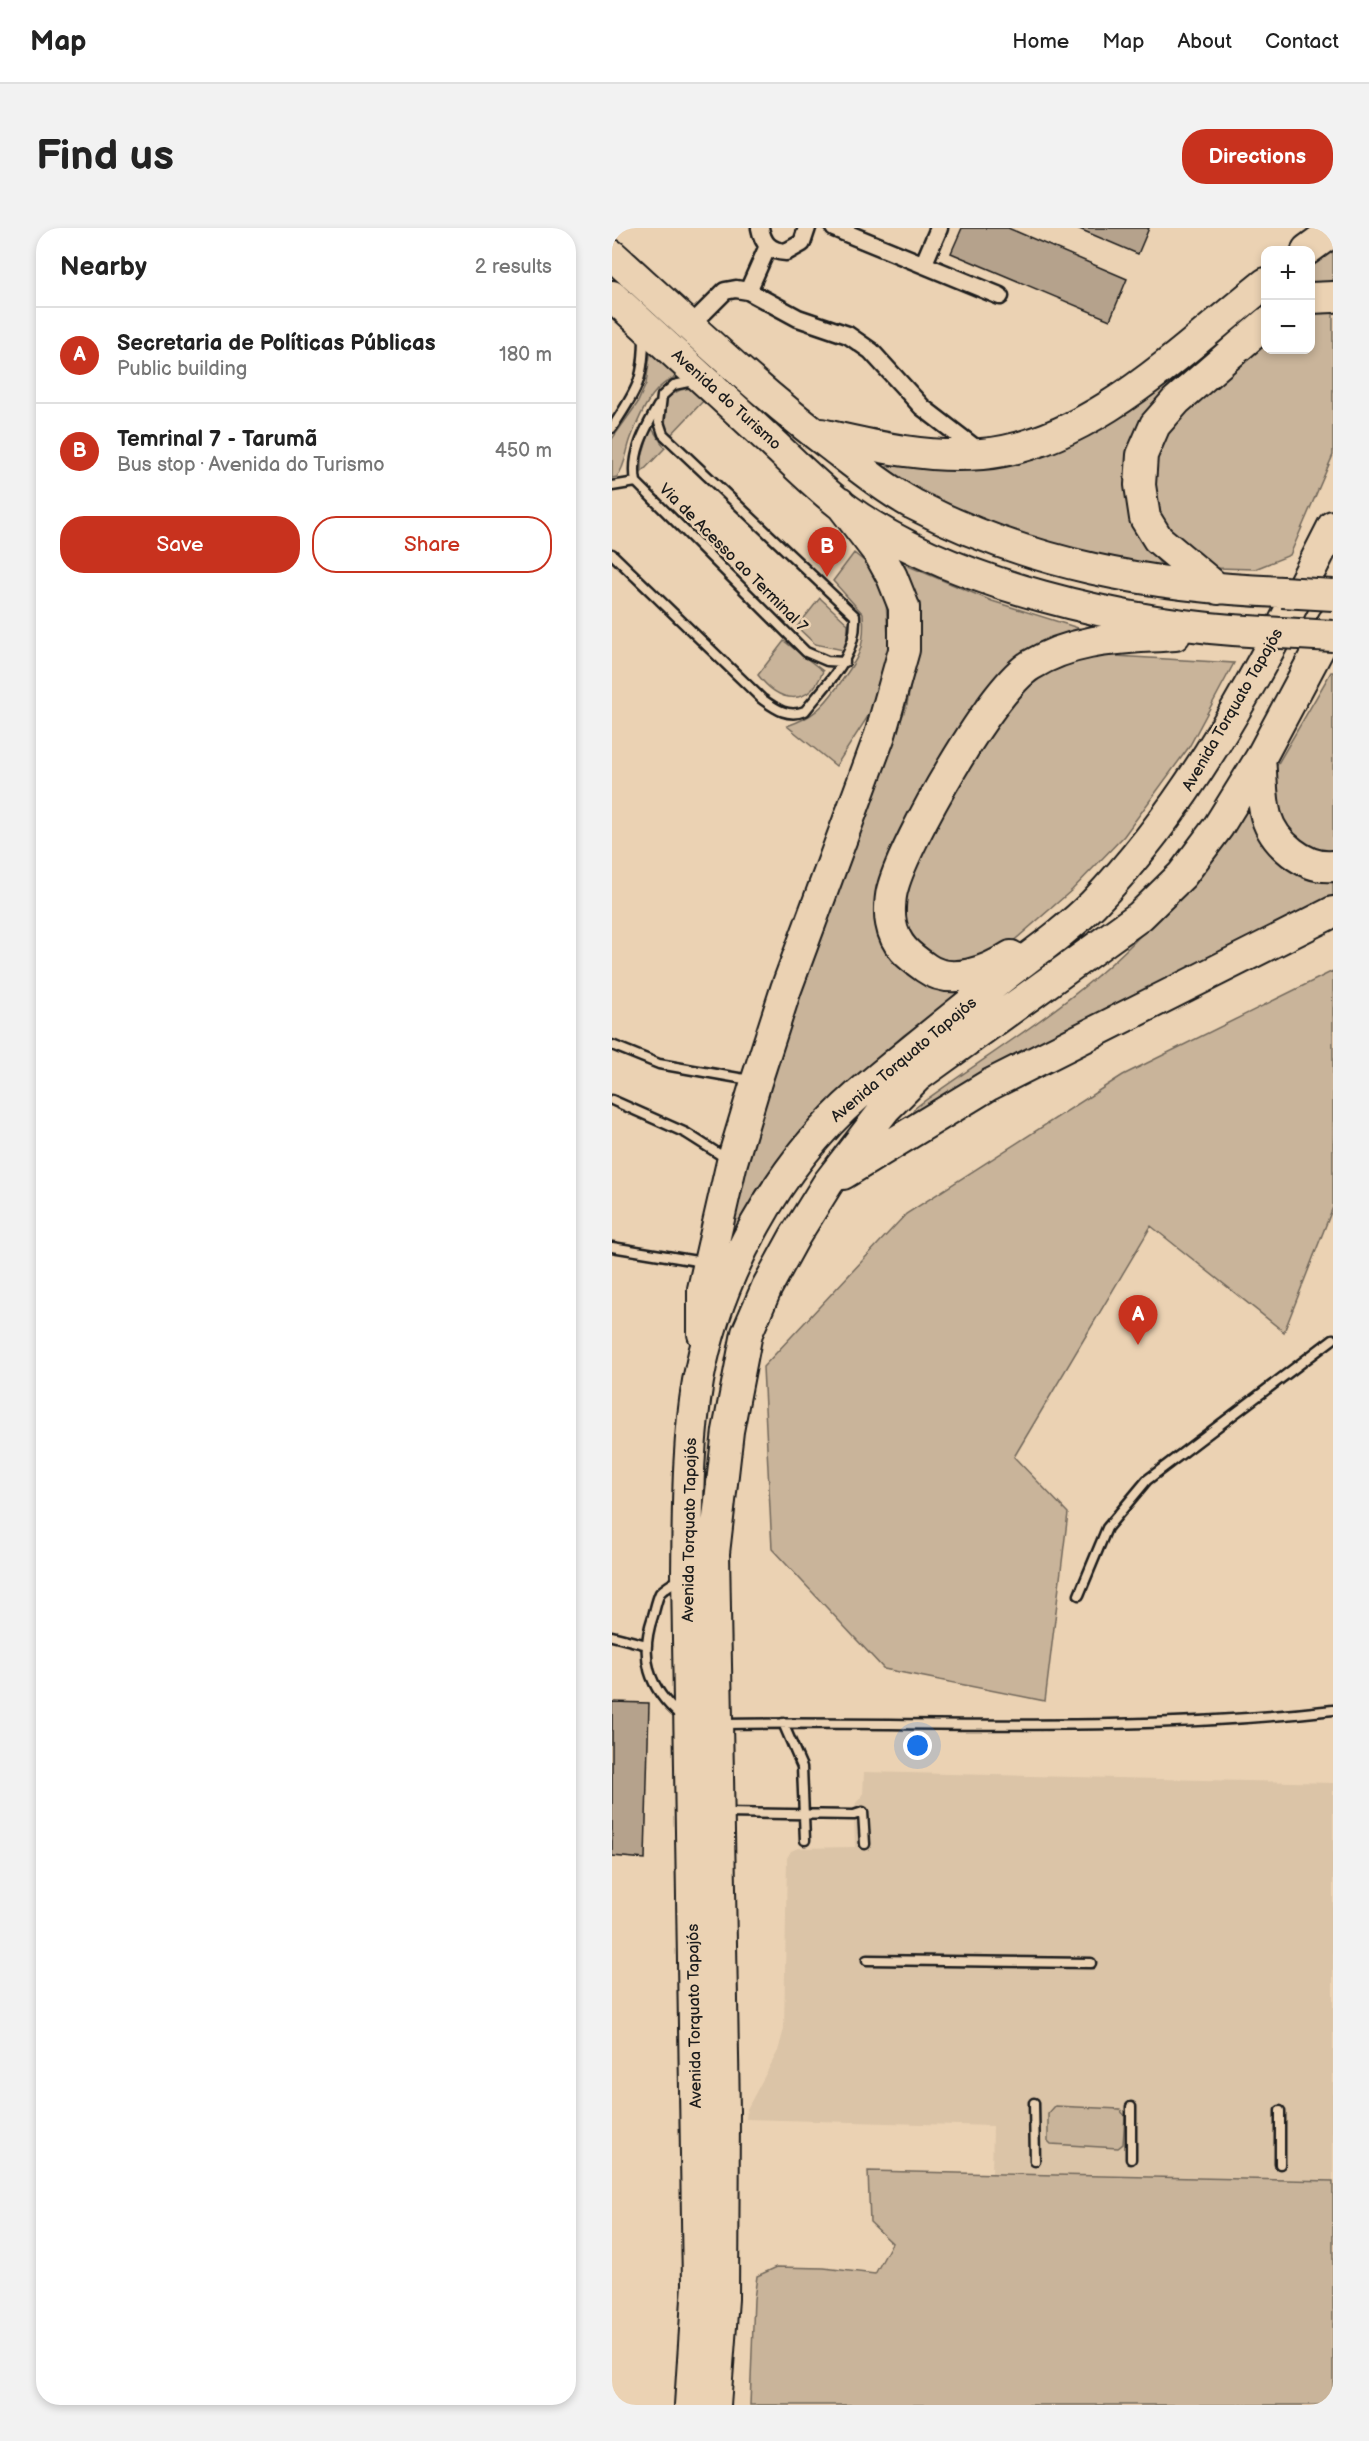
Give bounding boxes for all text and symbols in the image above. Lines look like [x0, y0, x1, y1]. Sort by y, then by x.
text: Map [30, 25, 86, 58]
text: Home [1012, 29, 1069, 54]
text: Map [1102, 29, 1144, 54]
text: About [1177, 29, 1232, 54]
text: Contact [1265, 29, 1339, 54]
button: Directions [1182, 129, 1333, 184]
text: Find us [36, 131, 174, 182]
map controls [1261, 246, 1315, 354]
button: + [1261, 246, 1315, 300]
text: Nearby [60, 252, 147, 283]
text: 2 results [475, 255, 552, 279]
button: − [1261, 300, 1315, 354]
text: Secretaria de Políticas Públicas [117, 330, 435, 357]
text: A [73, 343, 86, 367]
text: 180 m [499, 343, 552, 367]
street label: Avenida do Turismo [667, 346, 785, 454]
text: Public building [117, 357, 247, 381]
text: Temrinal 7 - Tarumã [117, 426, 317, 453]
text: B [72, 439, 87, 463]
text: 450 m [495, 439, 552, 463]
text: Bus stop · Avenida do Turismo [117, 453, 385, 477]
street label: Via de Acesso ao Terminal 7 [655, 480, 811, 636]
button: Save [60, 516, 300, 573]
button: Share [312, 516, 552, 573]
pin: B [808, 528, 846, 577]
street label: Avenida Torquato Tapajós [1179, 625, 1287, 795]
street label: Avenida Torquato Tapajós [827, 993, 981, 1127]
pin: A [1118, 1296, 1158, 1345]
street label: Avenida Torquato Tapajós [679, 1438, 701, 1622]
your location [903, 1731, 932, 1760]
street label: Avenida Torquato Tapajós [684, 1924, 706, 2108]

